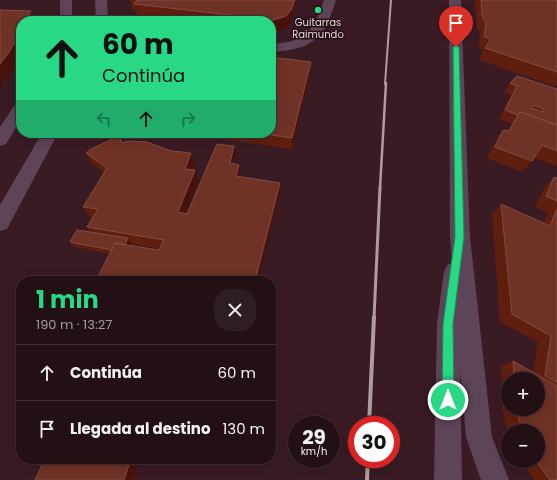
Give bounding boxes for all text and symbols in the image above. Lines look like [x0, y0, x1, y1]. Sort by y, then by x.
marker: Guitarras Raimundo [313, 5, 323, 15]
pin [439, 6, 473, 47]
icon: arrive [445, 12, 467, 34]
place label: Guitarras Raimundo [292, 15, 344, 42]
text: 60 m [102, 25, 174, 64]
icon: ahead [36, 32, 88, 84]
text: Continúa [102, 63, 185, 88]
icon: left [93, 108, 115, 130]
icon: ahead [135, 108, 157, 130]
icon: right [177, 108, 199, 130]
text: 1 min [36, 283, 99, 316]
button: close [214, 289, 256, 331]
text: 190 m · 13:27 [36, 315, 112, 334]
icon: ahead [36, 362, 58, 384]
text: Continúa [70, 362, 142, 383]
text: 60 m [218, 362, 256, 383]
map controls [501, 372, 545, 468]
button: + [501, 372, 545, 416]
position arrow [427, 379, 469, 421]
speed limit sign: 30 [348, 416, 400, 468]
icon: arrive [36, 418, 58, 440]
text: Llegada al destino [70, 418, 211, 439]
text: 130 m [223, 418, 265, 439]
text: 29 [302, 423, 326, 451]
button: − [501, 424, 545, 468]
text: km/h [301, 444, 327, 459]

